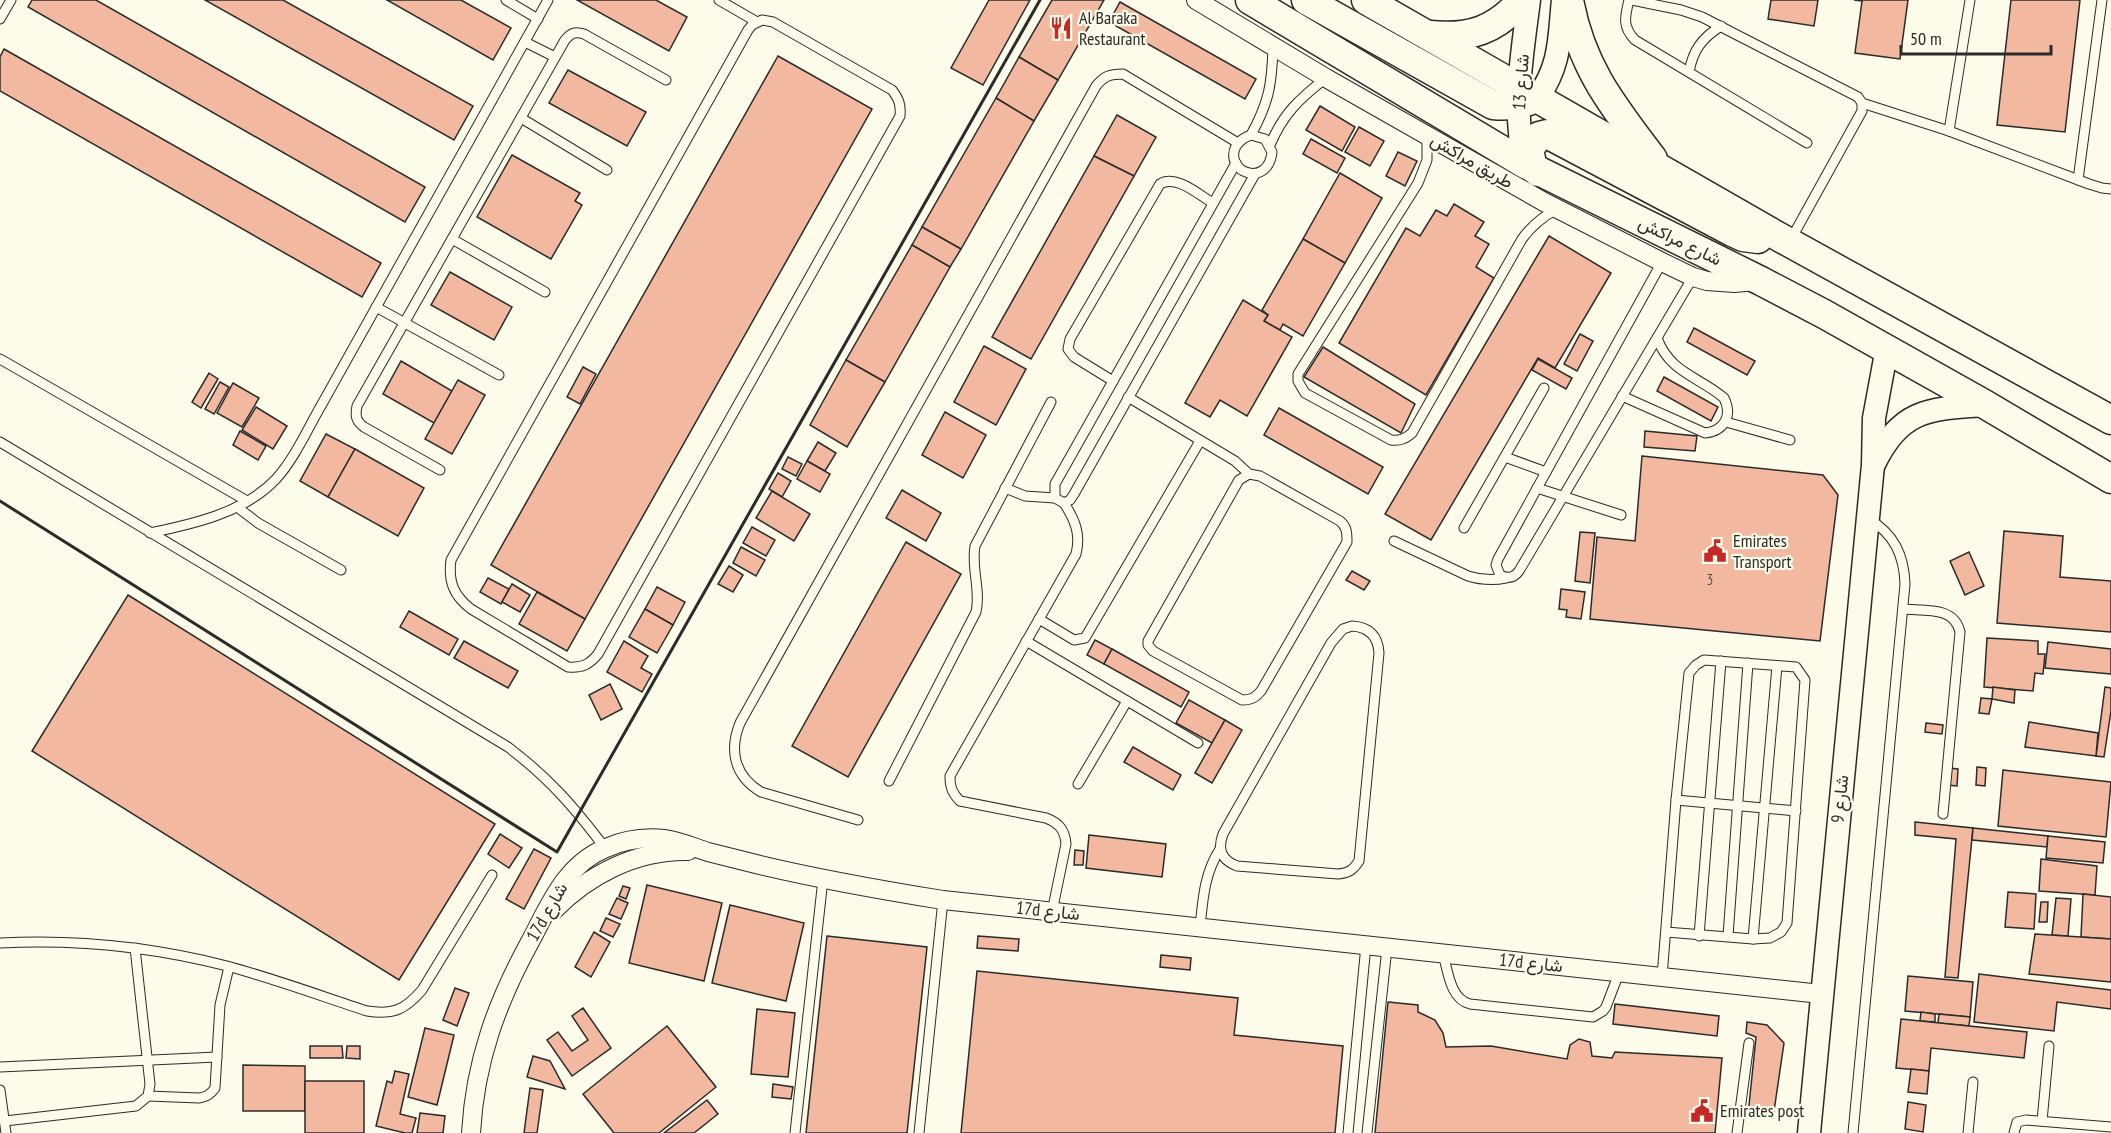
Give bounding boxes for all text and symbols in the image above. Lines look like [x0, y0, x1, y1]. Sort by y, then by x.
place label: Al Baraka Restaurant [1079, 6, 1145, 50]
restaurant icon: Al Baraka Restaurant [1048, 15, 1074, 41]
scale bar [1901, 18, 2051, 56]
text: 50 m [1910, 27, 1942, 50]
street label: شارع 13 [1507, 53, 1535, 111]
street label: طريق مراكش [1427, 128, 1518, 193]
street label: شارع مراكش [1634, 211, 1726, 271]
place label: Emirates Transport [1733, 529, 1792, 573]
public building icon: Emirates Transport [1702, 538, 1728, 564]
house number: 3 [1707, 570, 1713, 589]
street label: شارع 9 [1826, 774, 1854, 824]
street label: 17d شارع [521, 878, 573, 946]
street label: 17d شارع [1015, 896, 1081, 926]
street label: 17d شارع [1498, 948, 1564, 978]
public building icon: Emirates post [1689, 1098, 1715, 1124]
place label: Emirates post [1720, 1099, 1804, 1122]

